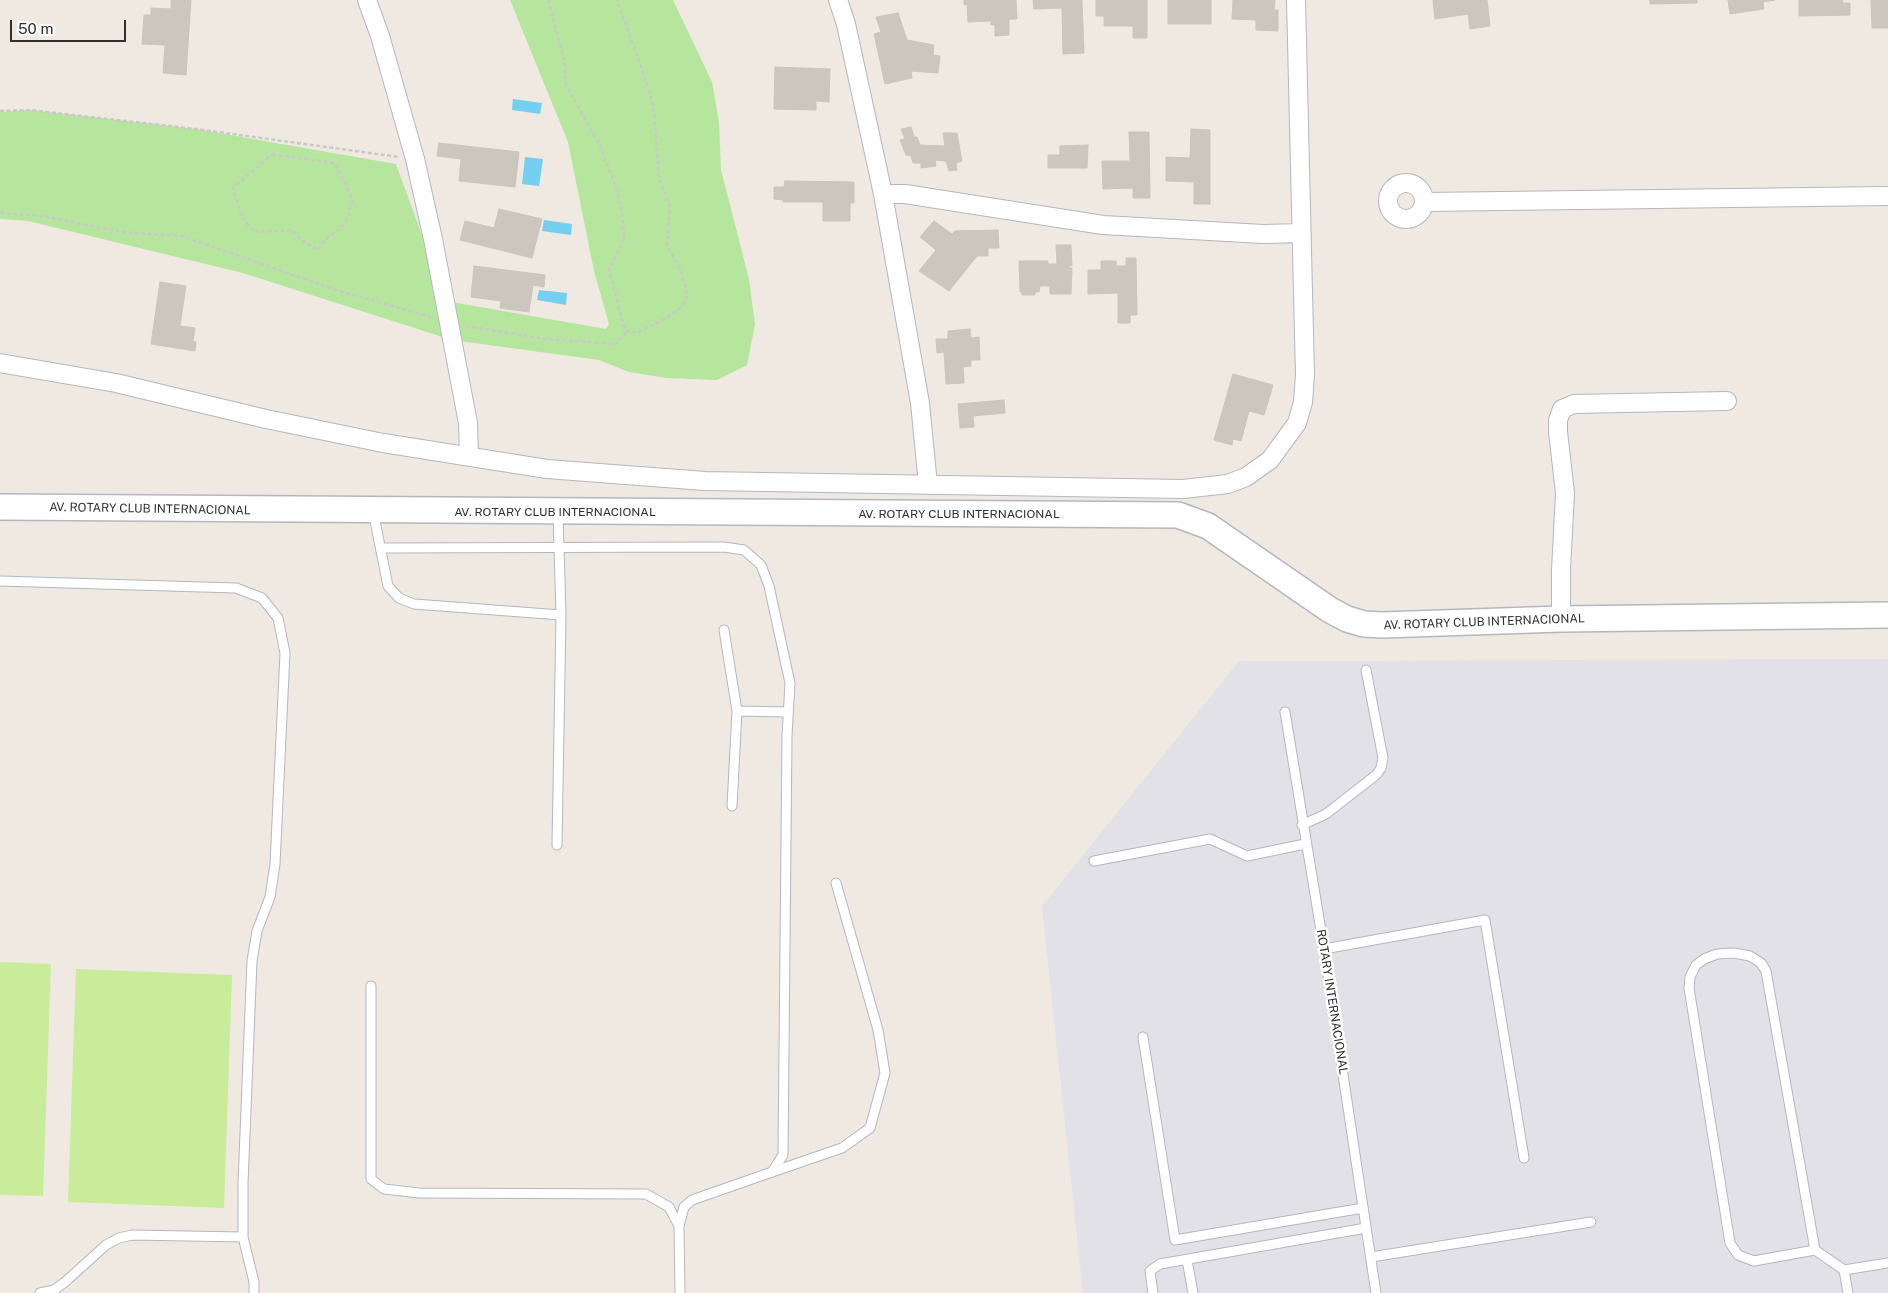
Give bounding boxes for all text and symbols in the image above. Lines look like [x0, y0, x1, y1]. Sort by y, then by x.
scale bar [12, 10, 129, 42]
text: 50 m [18, 20, 53, 37]
street label: AV. ROTARY CLUB INTERNACIONAL [49, 500, 251, 518]
street label: AV. ROTARY CLUB INTERNACIONAL [454, 505, 656, 519]
street label: AV. ROTARY CLUB INTERNACIONAL [858, 507, 1060, 521]
street label: AV. ROTARY CLUB INTERNACIONAL [1383, 611, 1585, 633]
street label: ROTARY INTERNACIONAL [1313, 928, 1351, 1076]

